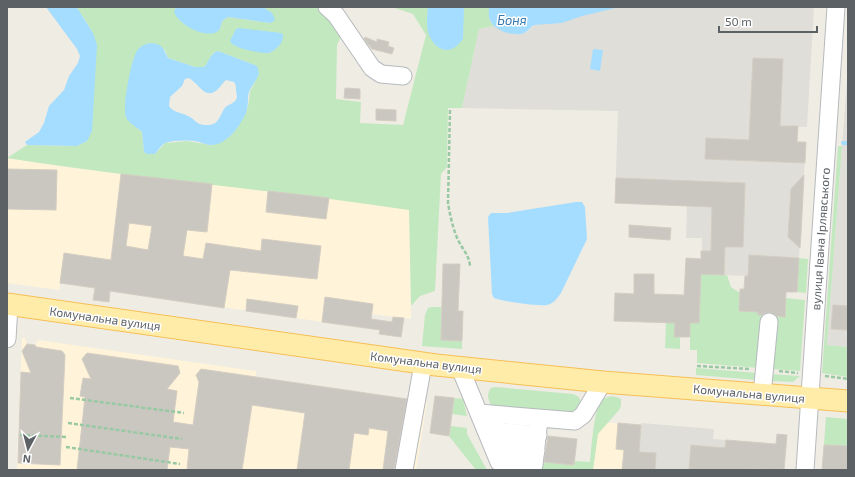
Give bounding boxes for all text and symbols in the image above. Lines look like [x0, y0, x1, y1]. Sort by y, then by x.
scale bar [719, 8, 817, 34]
water label: Боня [497, 12, 527, 28]
text: 50 m [725, 14, 752, 28]
street label: вулиця Івана Ірлявського [808, 167, 833, 311]
street label: Комунальна вулиця [48, 303, 162, 334]
street label: Комунальна вулиця [369, 348, 483, 377]
street label: Комунальна вулиця [693, 381, 806, 406]
north arrow [8, 429, 48, 469]
text: N [22, 452, 31, 466]

